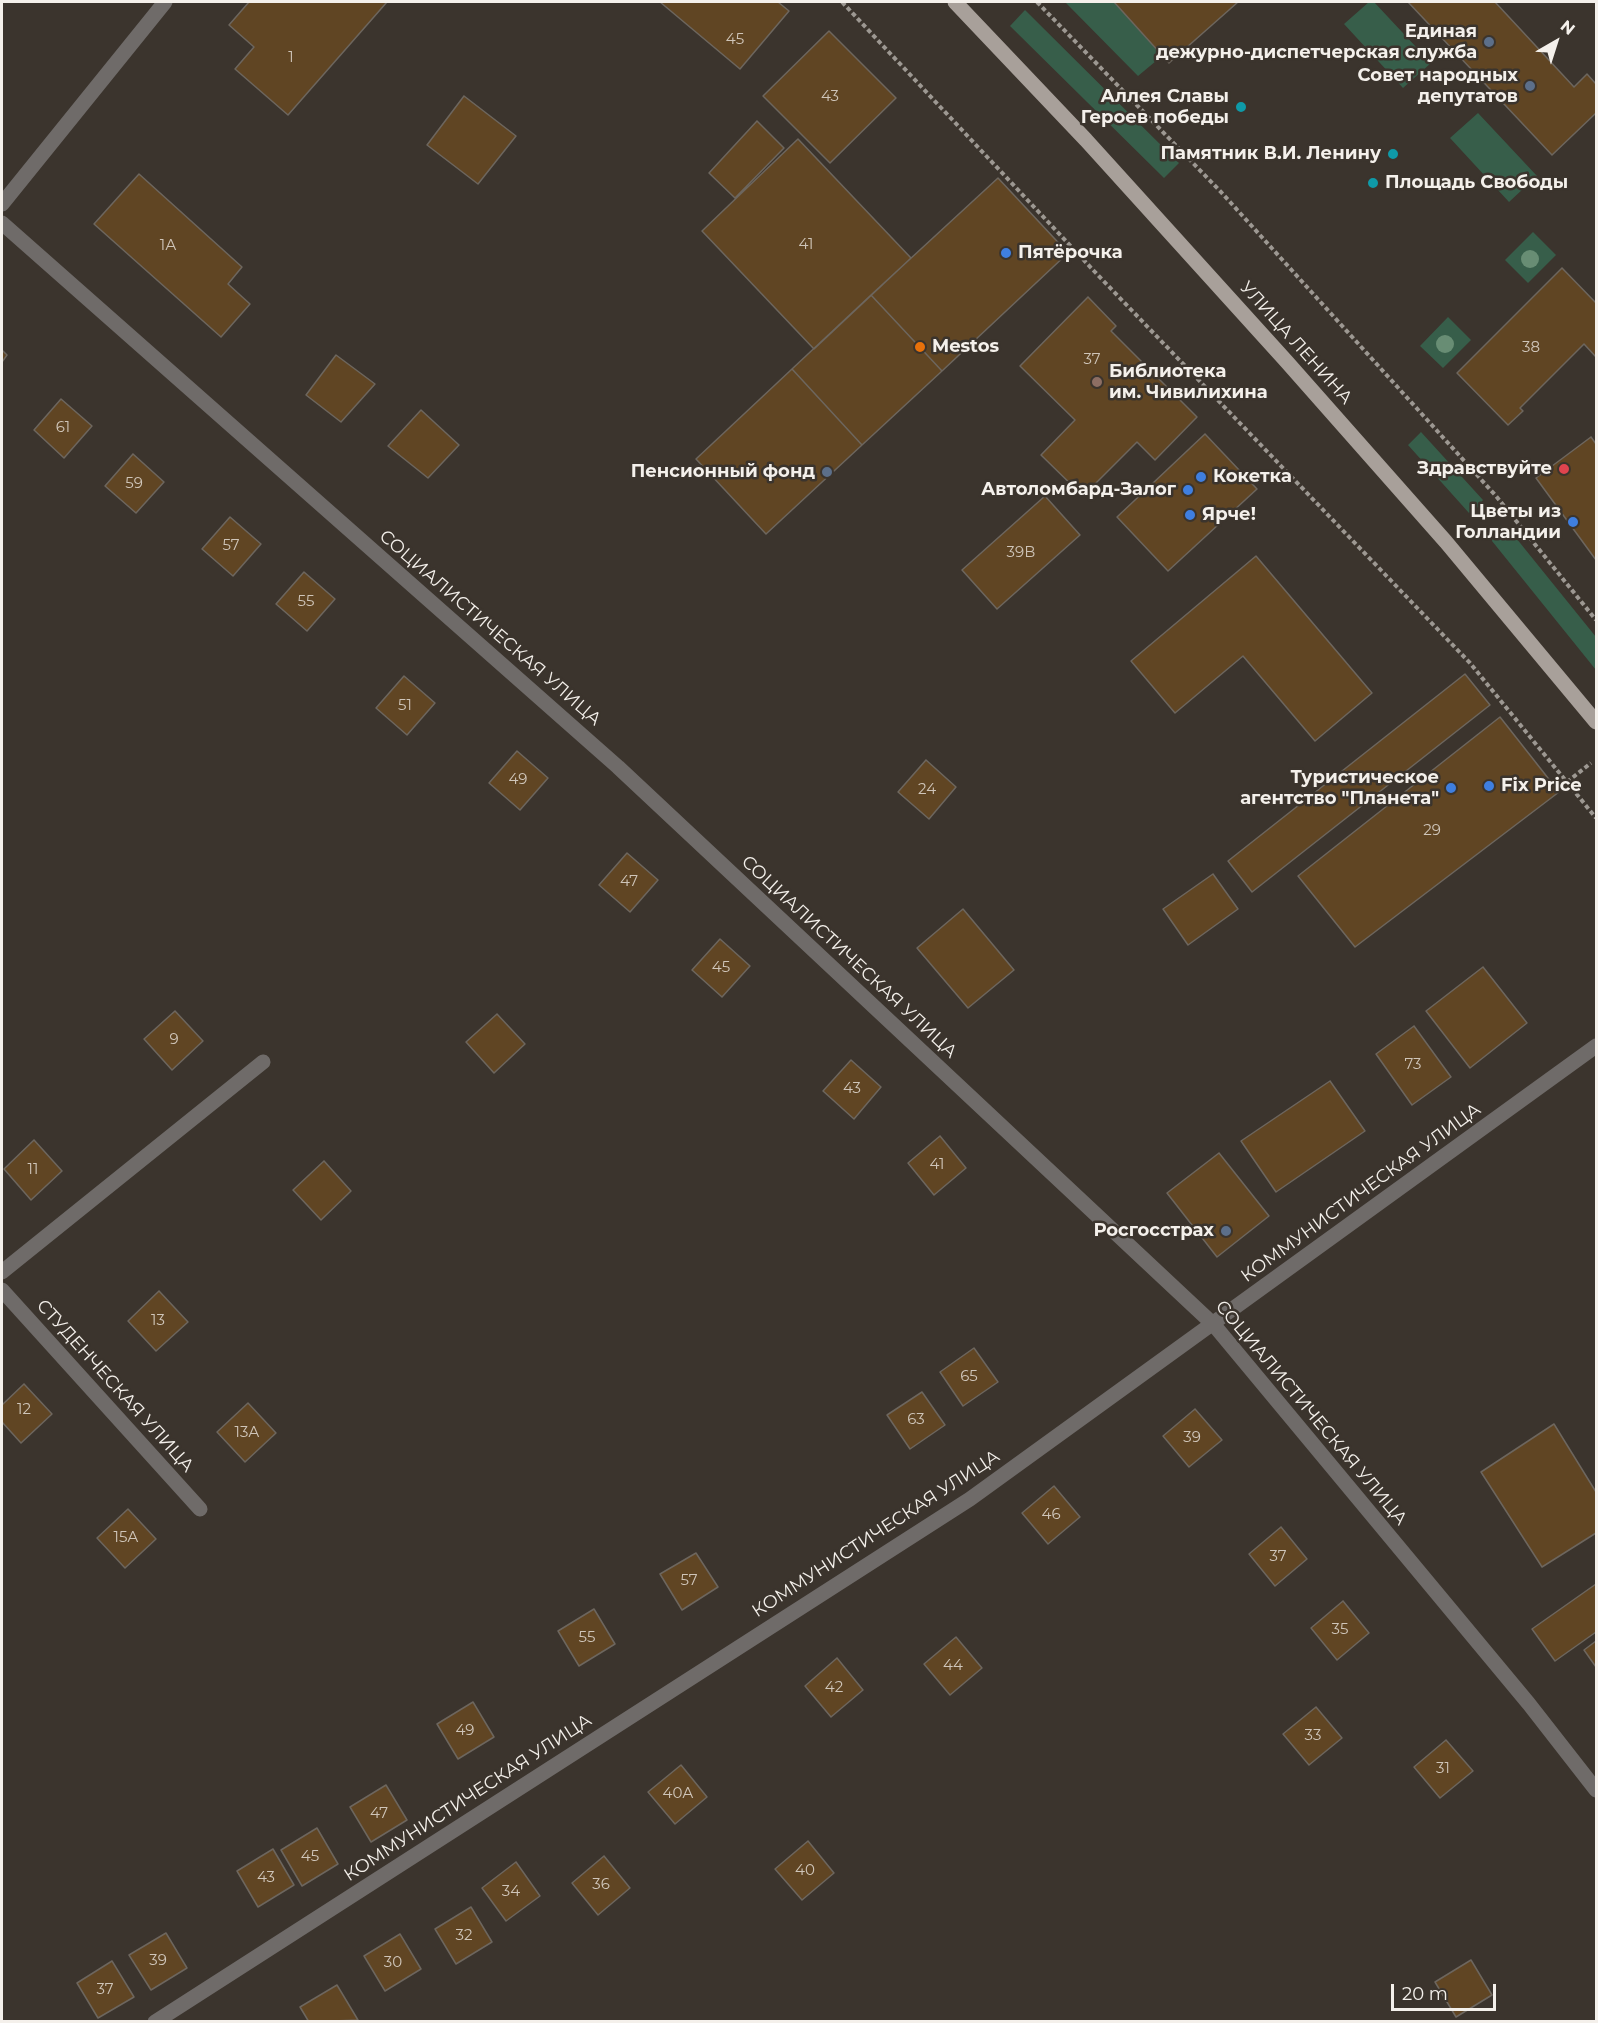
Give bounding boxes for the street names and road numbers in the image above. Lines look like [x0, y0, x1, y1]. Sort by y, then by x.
street label: УЛИЦА ЛЕНИНА [1235, 277, 1357, 409]
street label: СОЦИАЛИСТИЧЕСКАЯ УЛИЦА [375, 526, 605, 730]
street label: СОЦИАЛИСТИЧЕСКАЯ УЛИЦА [737, 851, 961, 1063]
street label: КОММУНИСТИЧЕСКАЯ УЛИЦА [1237, 1099, 1485, 1287]
street label: СТУДЕНЧЕСКАЯ УЛИЦА [32, 1295, 198, 1477]
street label: СОЦИАЛИСТИЧЕСКАЯ УЛИЦА [1210, 1296, 1412, 1530]
street label: КОММУНИСТИЧЕСКАЯ УЛИЦА [748, 1446, 1004, 1622]
street label: КОММУНИСТИЧЕСКАЯ УЛИЦА [340, 1710, 596, 1886]

